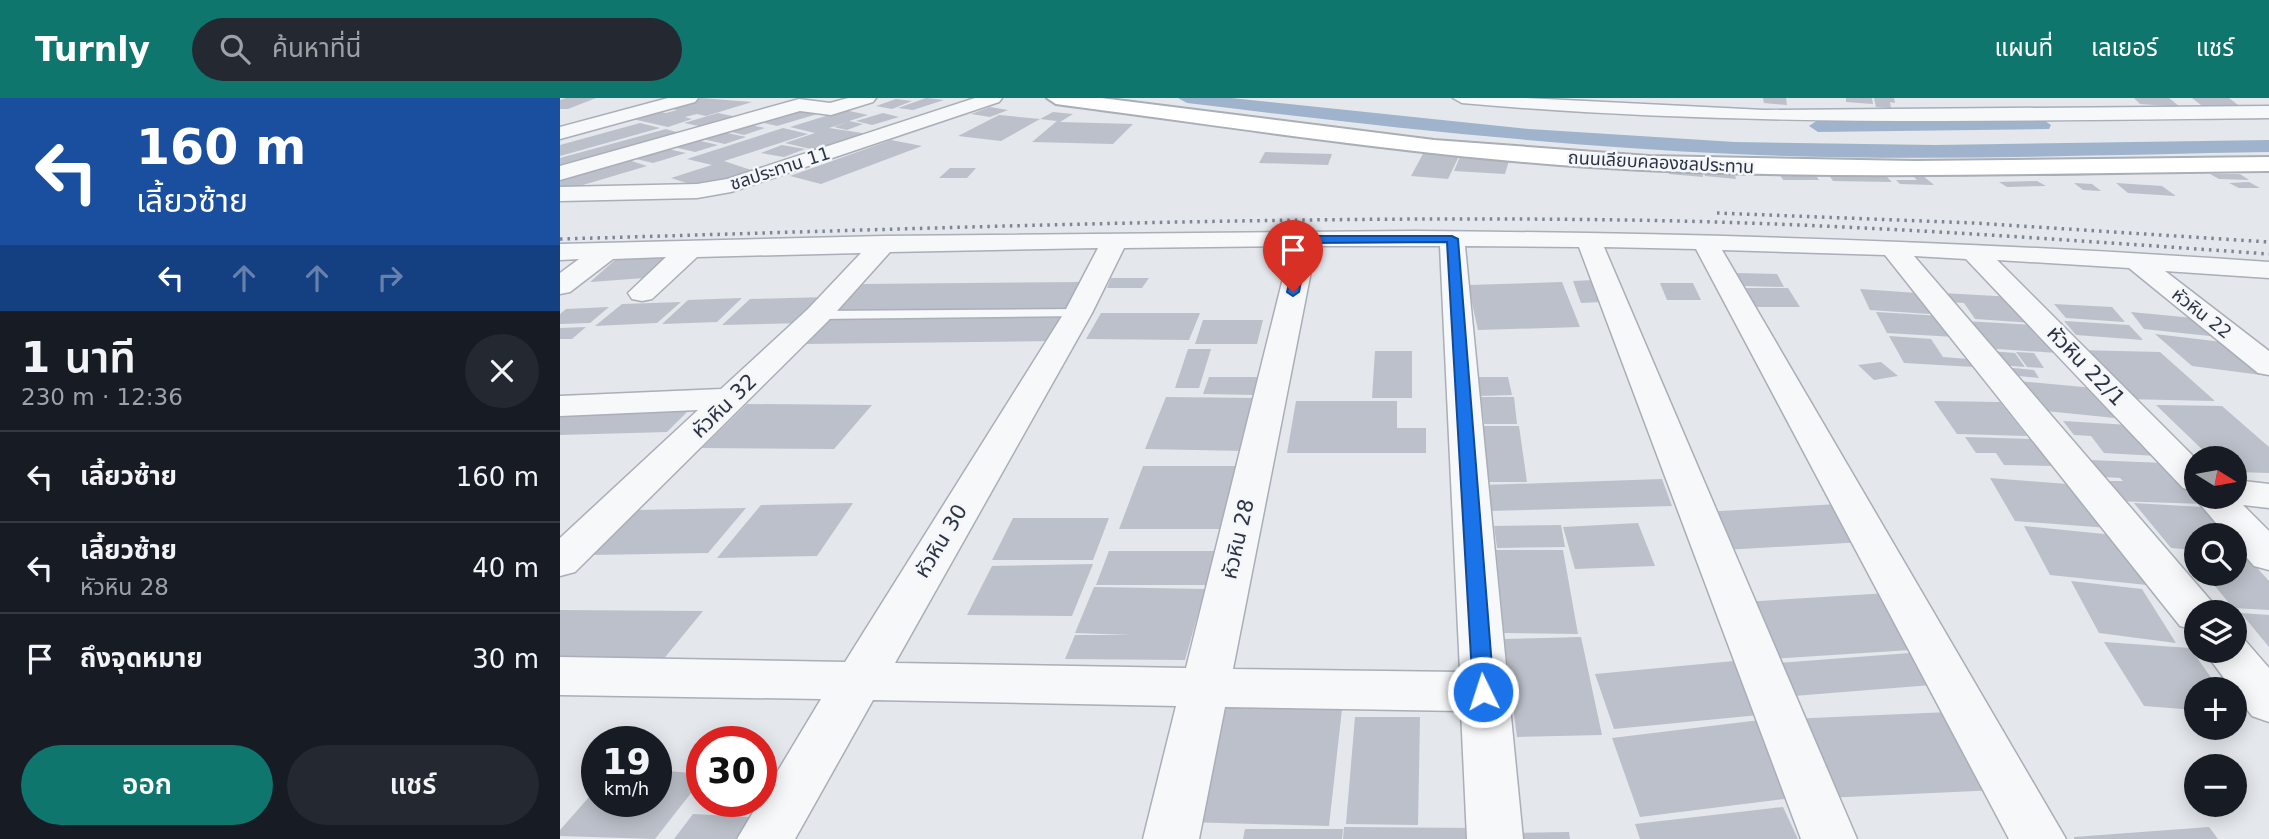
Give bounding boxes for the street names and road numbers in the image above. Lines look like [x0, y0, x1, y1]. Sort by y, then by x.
street label: ชลประทาน 11 [727, 142, 833, 194]
street label: ถนนเลียบคลองชลประทาน [1567, 147, 1755, 177]
street label: หัวหิน 22 [2168, 283, 2236, 343]
street label: หัวหิน 22/1 [2042, 321, 2130, 411]
street label: หัวหิน 32 [686, 369, 762, 443]
street label: หัวหิน 28 [1217, 497, 1259, 581]
street label: หัวหิน 30 [910, 500, 972, 582]

